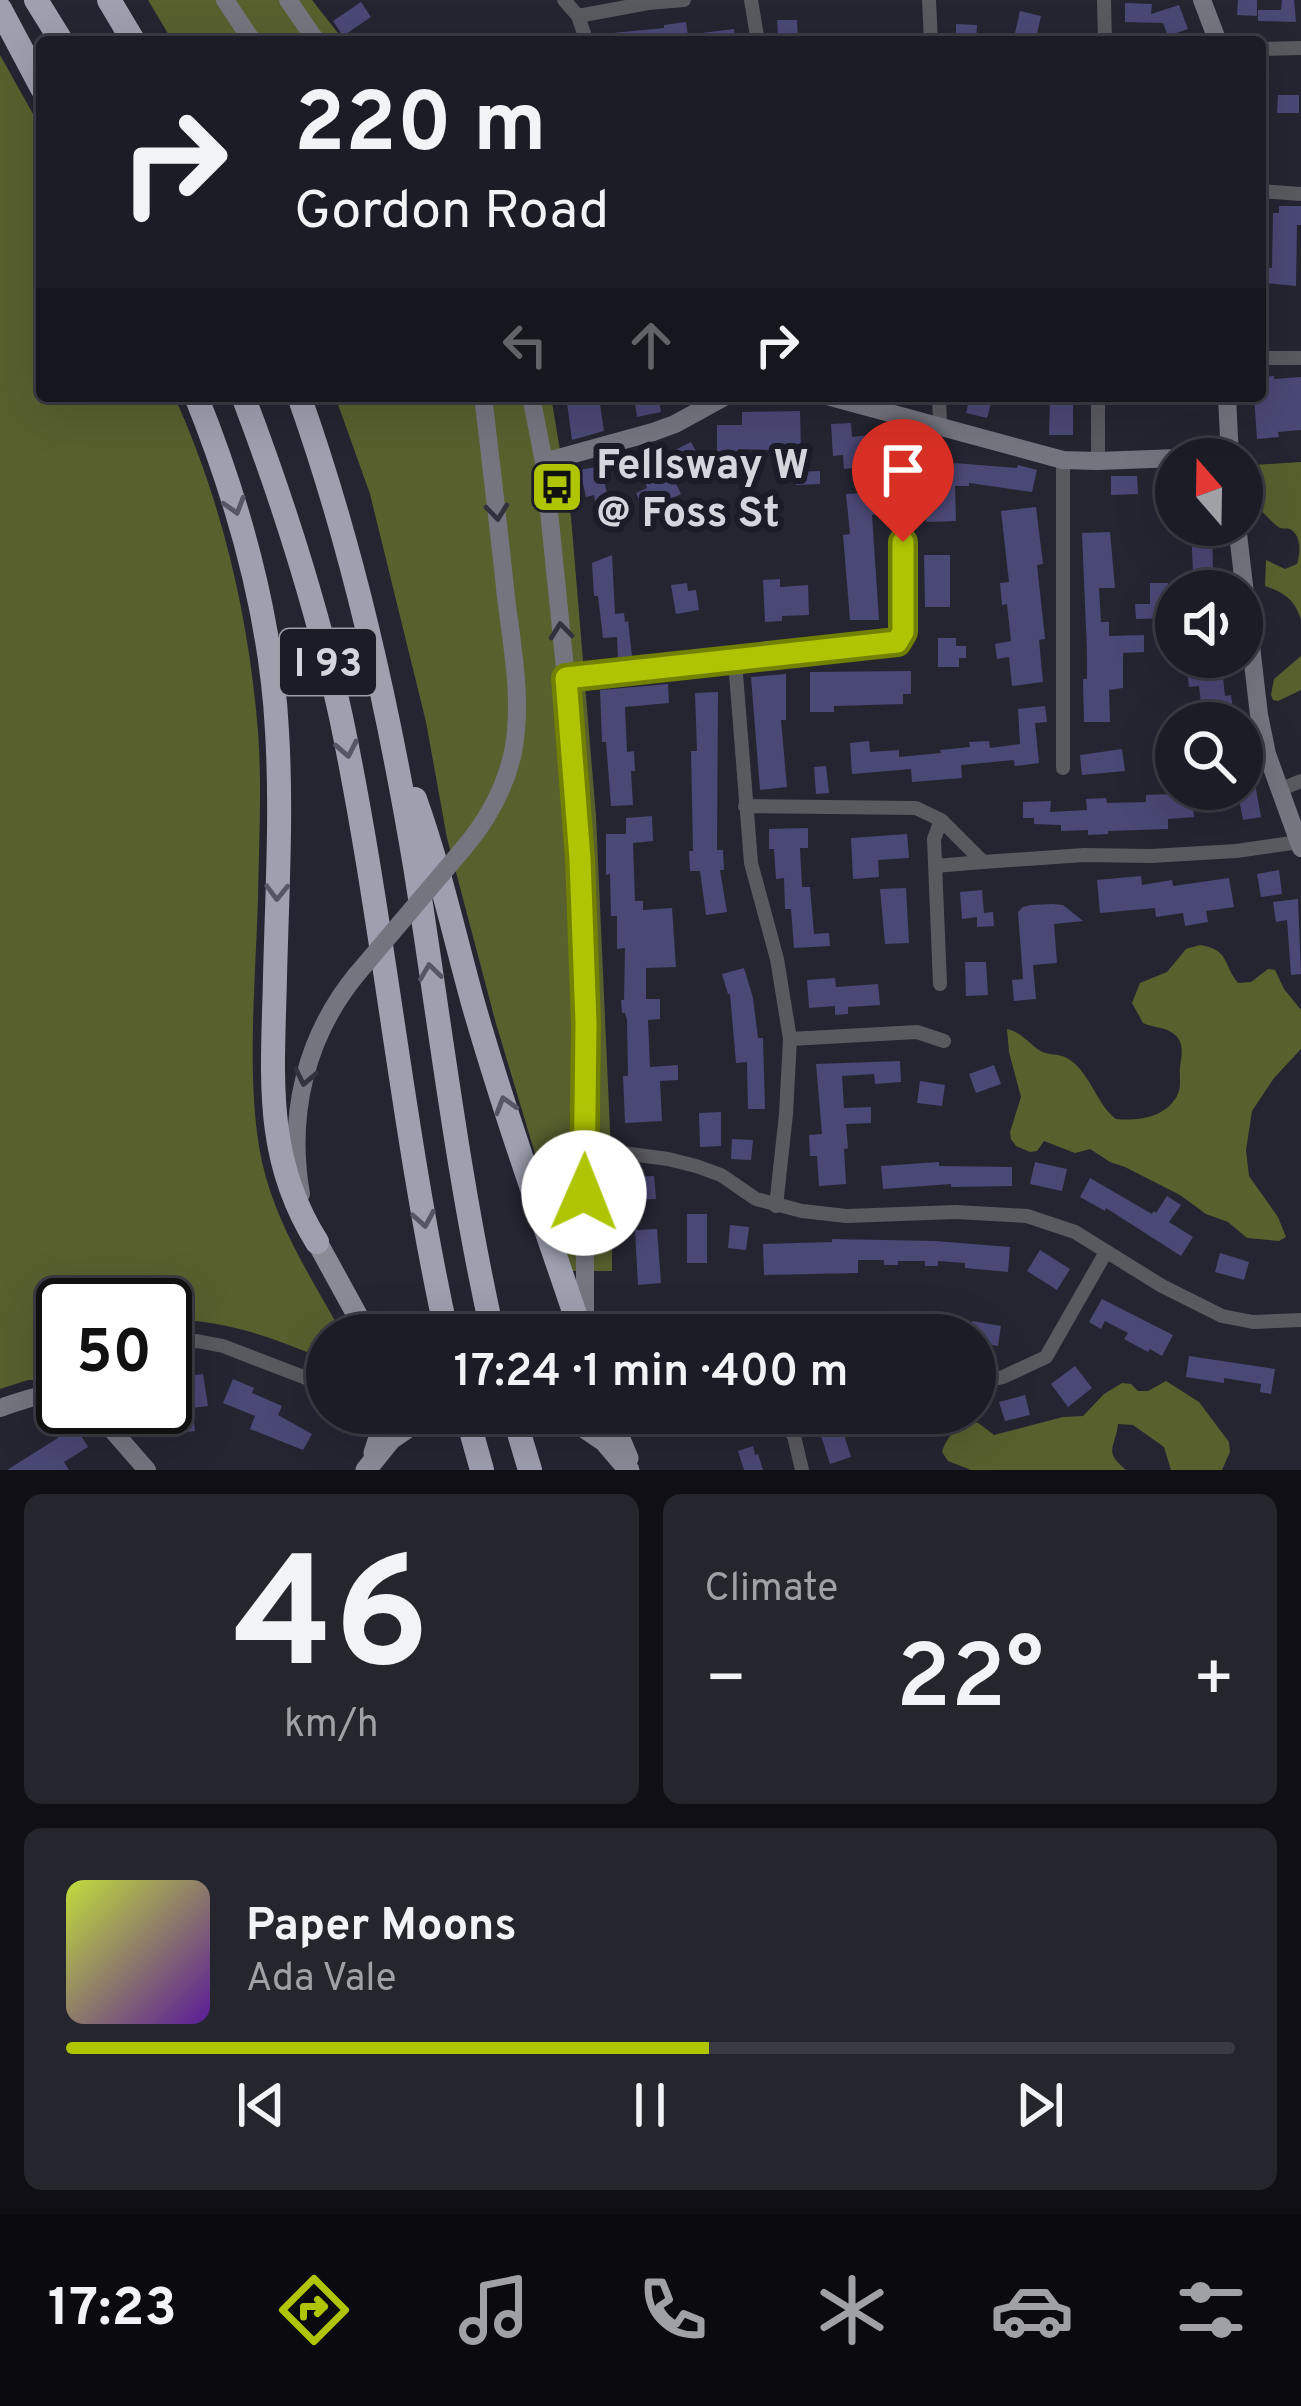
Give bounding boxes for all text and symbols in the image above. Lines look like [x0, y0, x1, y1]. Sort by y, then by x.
text: 220 m [294, 75, 547, 181]
icon: right [96, 84, 252, 240]
text: Gordon Road [294, 179, 609, 248]
icon: left [492, 312, 558, 378]
icon: ahead [618, 312, 684, 378]
icon: right [744, 312, 810, 378]
pin [852, 419, 954, 542]
icon: arrive [870, 437, 936, 503]
north arrow [1155, 438, 1263, 546]
map controls [1155, 438, 1263, 810]
place label: Fellsway W @ Foss St [596, 441, 809, 542]
bus stop icon: Fellsway W @ Foss St [529, 459, 585, 515]
one-way arrow [221, 495, 246, 516]
one-way arrow [483, 502, 509, 522]
button: sound [1155, 570, 1263, 678]
one-way arrow [549, 621, 574, 640]
road number: I 93 [280, 629, 376, 695]
button: search [1155, 702, 1263, 810]
one-way arrow [333, 739, 359, 759]
one-way arrow [264, 883, 290, 902]
one-way arrow [418, 962, 444, 981]
one-way arrow [293, 1066, 318, 1086]
one-way arrow [494, 1095, 519, 1116]
position arrow [521, 1130, 647, 1256]
one-way arrow [410, 1208, 435, 1228]
speed limit sign: 50 [36, 1278, 192, 1434]
text: 17:24 · 1 min · 400 m [454, 1345, 848, 1402]
text: 46 [233, 1525, 429, 1723]
text: Climate [705, 1566, 838, 1615]
text: 22° [896, 1626, 1043, 1739]
text: − [705, 1641, 747, 1724]
text: + [1192, 1641, 1235, 1724]
text: km/h [284, 1702, 379, 1751]
text: Paper Moons [246, 1899, 517, 1956]
text: Ada Vale [246, 1956, 397, 2005]
icon: previous [228, 2072, 294, 2138]
icon: pause [617, 2072, 683, 2138]
icon: next [1007, 2072, 1073, 2138]
icon: directions [272, 2268, 356, 2352]
icon: music [452, 2268, 536, 2352]
icon: phone [631, 2268, 715, 2352]
icon: climate [810, 2268, 894, 2352]
icon: car [990, 2268, 1074, 2352]
icon: filters [1169, 2268, 1253, 2352]
text: 17:23 [48, 2276, 177, 2345]

